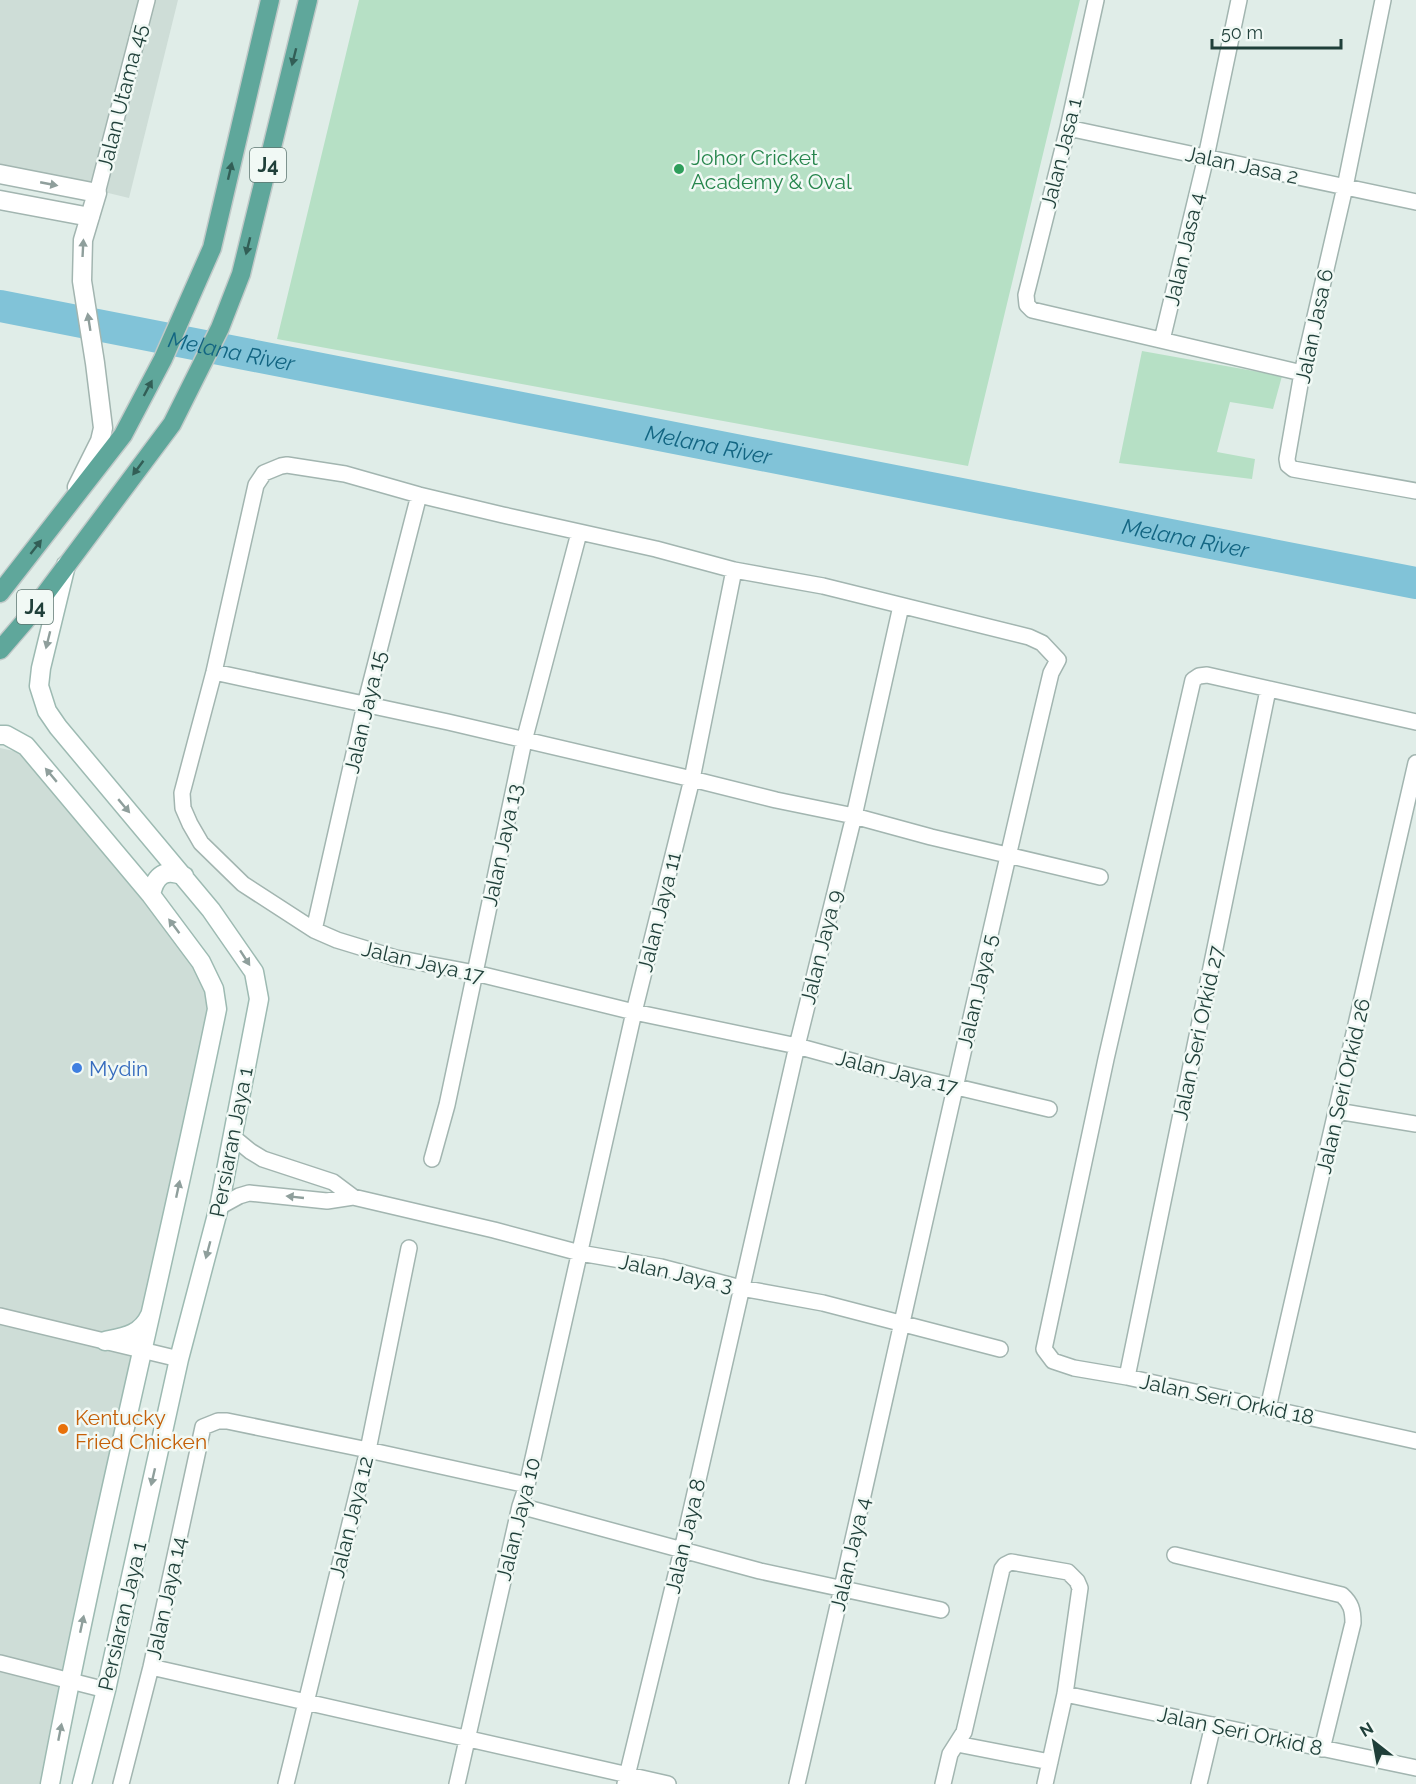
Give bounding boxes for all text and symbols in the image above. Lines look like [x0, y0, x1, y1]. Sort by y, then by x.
scale bar [1212, 12, 1341, 50]
street label: Jalan Utama 45 [92, 21, 152, 173]
text: 50 m [1221, 22, 1263, 43]
one-way arrow [289, 48, 299, 66]
street label: Jalan Jasa 1 [1035, 95, 1087, 211]
street label: Jalan Jasa 2 [1183, 141, 1301, 189]
place label: Johor Cricket Academy & Oval [691, 145, 852, 194]
road number: J4 [250, 148, 286, 182]
one-way arrow [226, 162, 236, 180]
marker: Johor Cricket Academy & Oval [672, 162, 686, 176]
one-way arrow [39, 179, 58, 189]
street label: Jalan Jasa 4 [1159, 190, 1209, 308]
one-way arrow [242, 237, 252, 255]
one-way arrow [79, 239, 88, 258]
street label: Jalan Jasa 6 [1290, 266, 1338, 386]
one-way arrow [84, 312, 93, 331]
water label: Melana River [166, 326, 298, 377]
one-way arrow [143, 379, 153, 396]
water label: Melana River [643, 420, 775, 470]
one-way arrow [132, 460, 145, 476]
water label: Melana River [1120, 513, 1252, 563]
one-way arrow [30, 539, 43, 555]
road number: J4 [17, 590, 53, 624]
one-way arrow [42, 631, 52, 649]
street label: Jalan Jaya 15 [339, 648, 391, 776]
one-way arrow [45, 768, 58, 783]
street label: Jalan Jaya 13 [477, 781, 527, 909]
one-way arrow [117, 798, 130, 814]
street label: Jalan Jaya 11 [632, 850, 686, 974]
street label: Jalan Jaya 9 [795, 887, 847, 1007]
one-way arrow [168, 919, 180, 935]
street label: Jalan Jaya 5 [952, 932, 1002, 1050]
street label: Jalan Jaya 17 [359, 936, 487, 988]
street label: Jalan Seri Orkid 27 [1167, 943, 1229, 1123]
one-way arrow [239, 950, 250, 966]
street label: Jalan Seri Orkid 26 [1311, 996, 1375, 1176]
street label: Jalan Jaya 17 [834, 1045, 961, 1099]
place label: Mydin [89, 1056, 148, 1081]
marker: Mydin [70, 1061, 84, 1075]
street label: Persiaran Jaya 1 [204, 1065, 258, 1219]
one-way arrow [174, 1180, 184, 1198]
one-way arrow [285, 1192, 304, 1202]
one-way arrow [202, 1241, 212, 1259]
street label: Jalan Jaya 3 [617, 1249, 735, 1297]
street label: Jalan Seri Orkid 18 [1138, 1368, 1316, 1430]
place label: Kentucky Fried Chicken [75, 1405, 207, 1454]
marker: Kentucky Fried Chicken [56, 1422, 70, 1436]
street label: Jalan Jaya 12 [324, 1454, 378, 1580]
street label: Jalan Jaya 10 [491, 1455, 545, 1583]
one-way arrow [148, 1468, 157, 1487]
street label: Jalan Jaya 8 [660, 1476, 710, 1596]
street label: Jalan Jaya 4 [825, 1495, 875, 1613]
street label: Jalan Jaya 14 [141, 1534, 191, 1662]
street label: Persiaran Jaya 1 [93, 1539, 151, 1693]
one-way arrow [78, 1614, 87, 1633]
street label: Jalan Seri Orkid 8 [1155, 1701, 1325, 1761]
north arrow [1344, 1712, 1404, 1772]
text: N [1356, 1718, 1377, 1741]
one-way arrow [56, 1723, 65, 1742]

